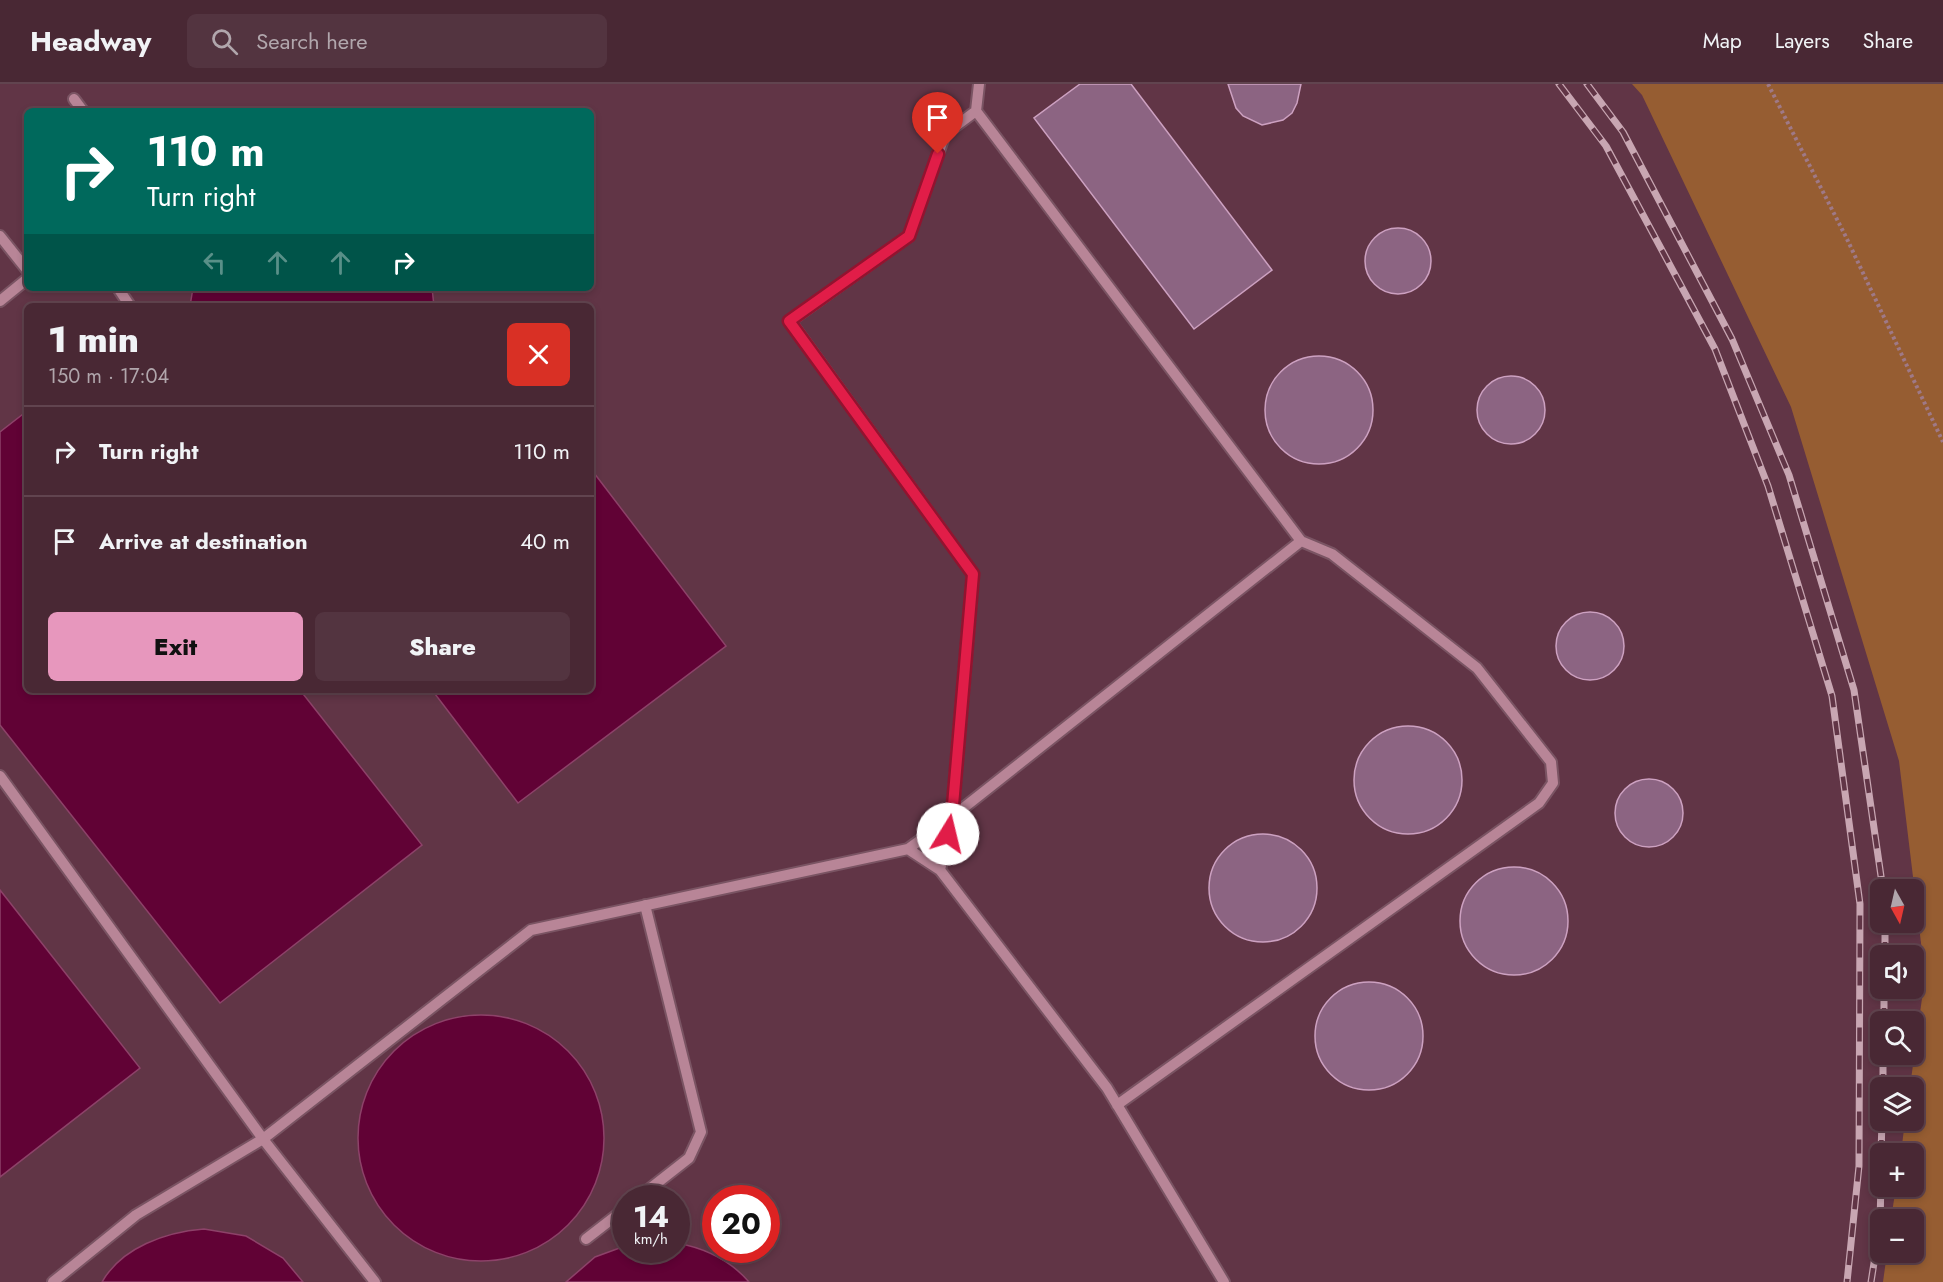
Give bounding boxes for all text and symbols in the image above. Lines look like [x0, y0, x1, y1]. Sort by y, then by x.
search box [187, 14, 607, 68]
text: Headway [30, 21, 151, 62]
icon: search [208, 25, 241, 58]
text: Search here [256, 25, 368, 57]
text: Map [1703, 26, 1742, 56]
text: Layers [1775, 26, 1830, 56]
text: Share [1863, 26, 1913, 56]
pin [912, 92, 963, 154]
icon: arrive [921, 101, 954, 134]
text: 110 m [147, 121, 265, 182]
icon: right [48, 132, 126, 210]
text: Turn right [147, 177, 255, 216]
icon: left [198, 246, 231, 279]
icon: ahead [261, 246, 294, 279]
icon: ahead [324, 246, 357, 279]
icon: right [387, 246, 420, 279]
text: 1 min [48, 313, 139, 365]
button: close [507, 323, 570, 386]
text: 150 m · 17:04 [48, 362, 169, 391]
icon: right [48, 435, 81, 468]
text: Turn right [99, 435, 199, 467]
text: 110 m [513, 435, 570, 467]
icon: arrive [48, 525, 81, 558]
text: Arrive at destination [99, 525, 308, 557]
text: 40 m [520, 525, 570, 557]
button: Exit [48, 612, 303, 681]
button: Share [315, 612, 570, 681]
position arrow [916, 802, 980, 866]
north arrow [1870, 879, 1924, 933]
map controls [1870, 879, 1924, 1263]
button: sound [1870, 945, 1924, 999]
button: search [1870, 1011, 1924, 1065]
button: layers [1870, 1077, 1924, 1131]
button: + [1870, 1143, 1924, 1197]
speed limit sign: 20 [702, 1185, 780, 1263]
text: 14 [633, 1195, 669, 1238]
button: − [1870, 1209, 1924, 1263]
text: km/h [634, 1228, 668, 1250]

